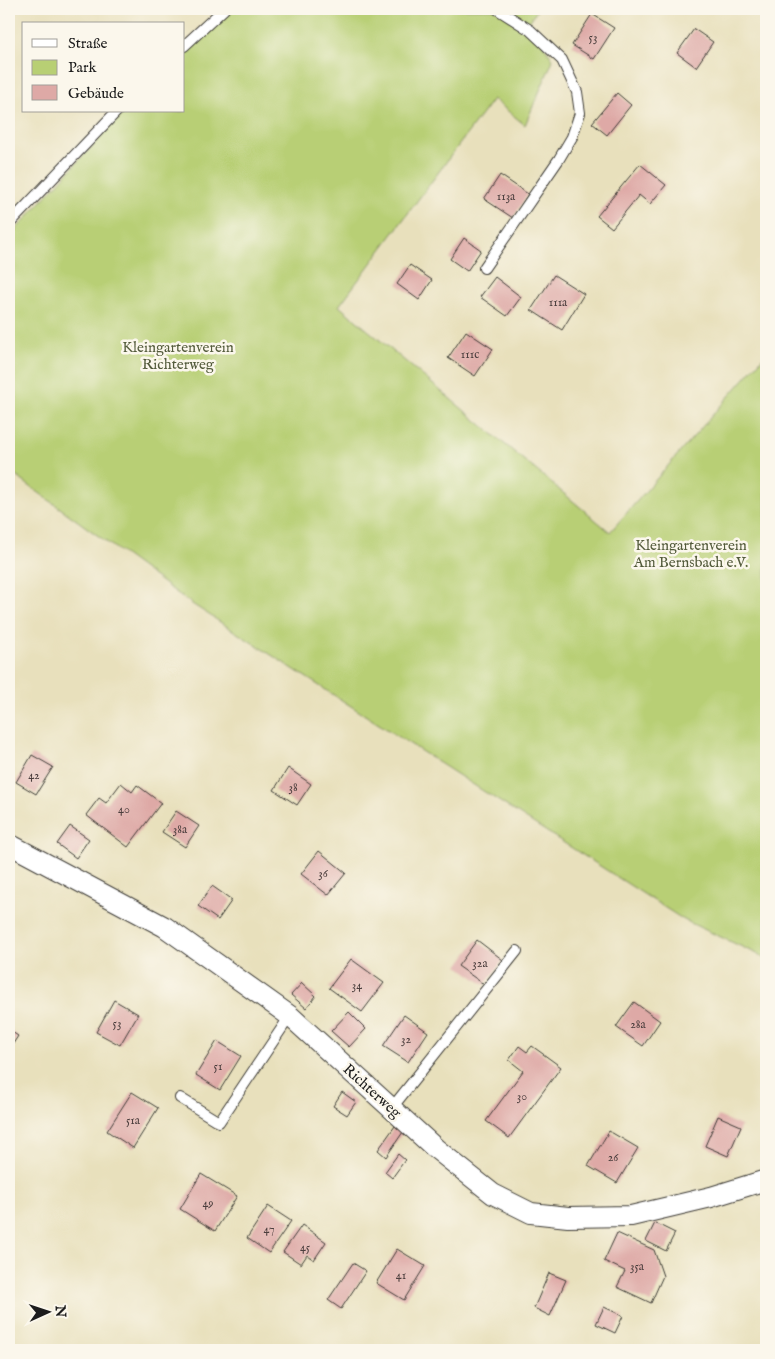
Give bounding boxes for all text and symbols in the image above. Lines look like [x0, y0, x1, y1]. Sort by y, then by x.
legend [22, 22, 185, 112]
house number: 53 [589, 30, 597, 45]
text: Straße [68, 34, 108, 53]
text: Park [68, 58, 98, 77]
text: Gebäude [68, 84, 124, 103]
house number: 113a [497, 189, 516, 204]
house number: 111a [549, 295, 568, 310]
park label: Kleingartenverein Richterweg [122, 338, 234, 374]
house number: 111c [461, 347, 479, 362]
park label: Kleingartenverein Am Bernsbach e.V. [633, 536, 748, 572]
house number: 42 [28, 768, 40, 783]
house number: 38 [288, 780, 298, 795]
house number: 40 [118, 802, 130, 817]
house number: 38a [173, 822, 188, 837]
house number: 36 [318, 866, 329, 881]
house number: 32a [472, 956, 488, 971]
house number: 34 [352, 978, 362, 993]
house number: 53 [113, 1016, 121, 1031]
house number: 28a [630, 1017, 647, 1032]
house number: 32 [401, 1032, 411, 1047]
house number: 51 [214, 1059, 222, 1074]
street label: Richterweg [339, 1060, 406, 1123]
house number: 30 [517, 1089, 527, 1104]
house number: 51a [126, 1113, 141, 1128]
house number: 26 [608, 1150, 619, 1165]
house number: 49 [202, 1196, 214, 1211]
house number: 47 [263, 1222, 275, 1237]
house number: 45 [300, 1240, 311, 1255]
house number: 35a [630, 1259, 645, 1274]
house number: 41 [396, 1268, 406, 1283]
north arrow [22, 1286, 72, 1336]
text: N [51, 1304, 69, 1318]

